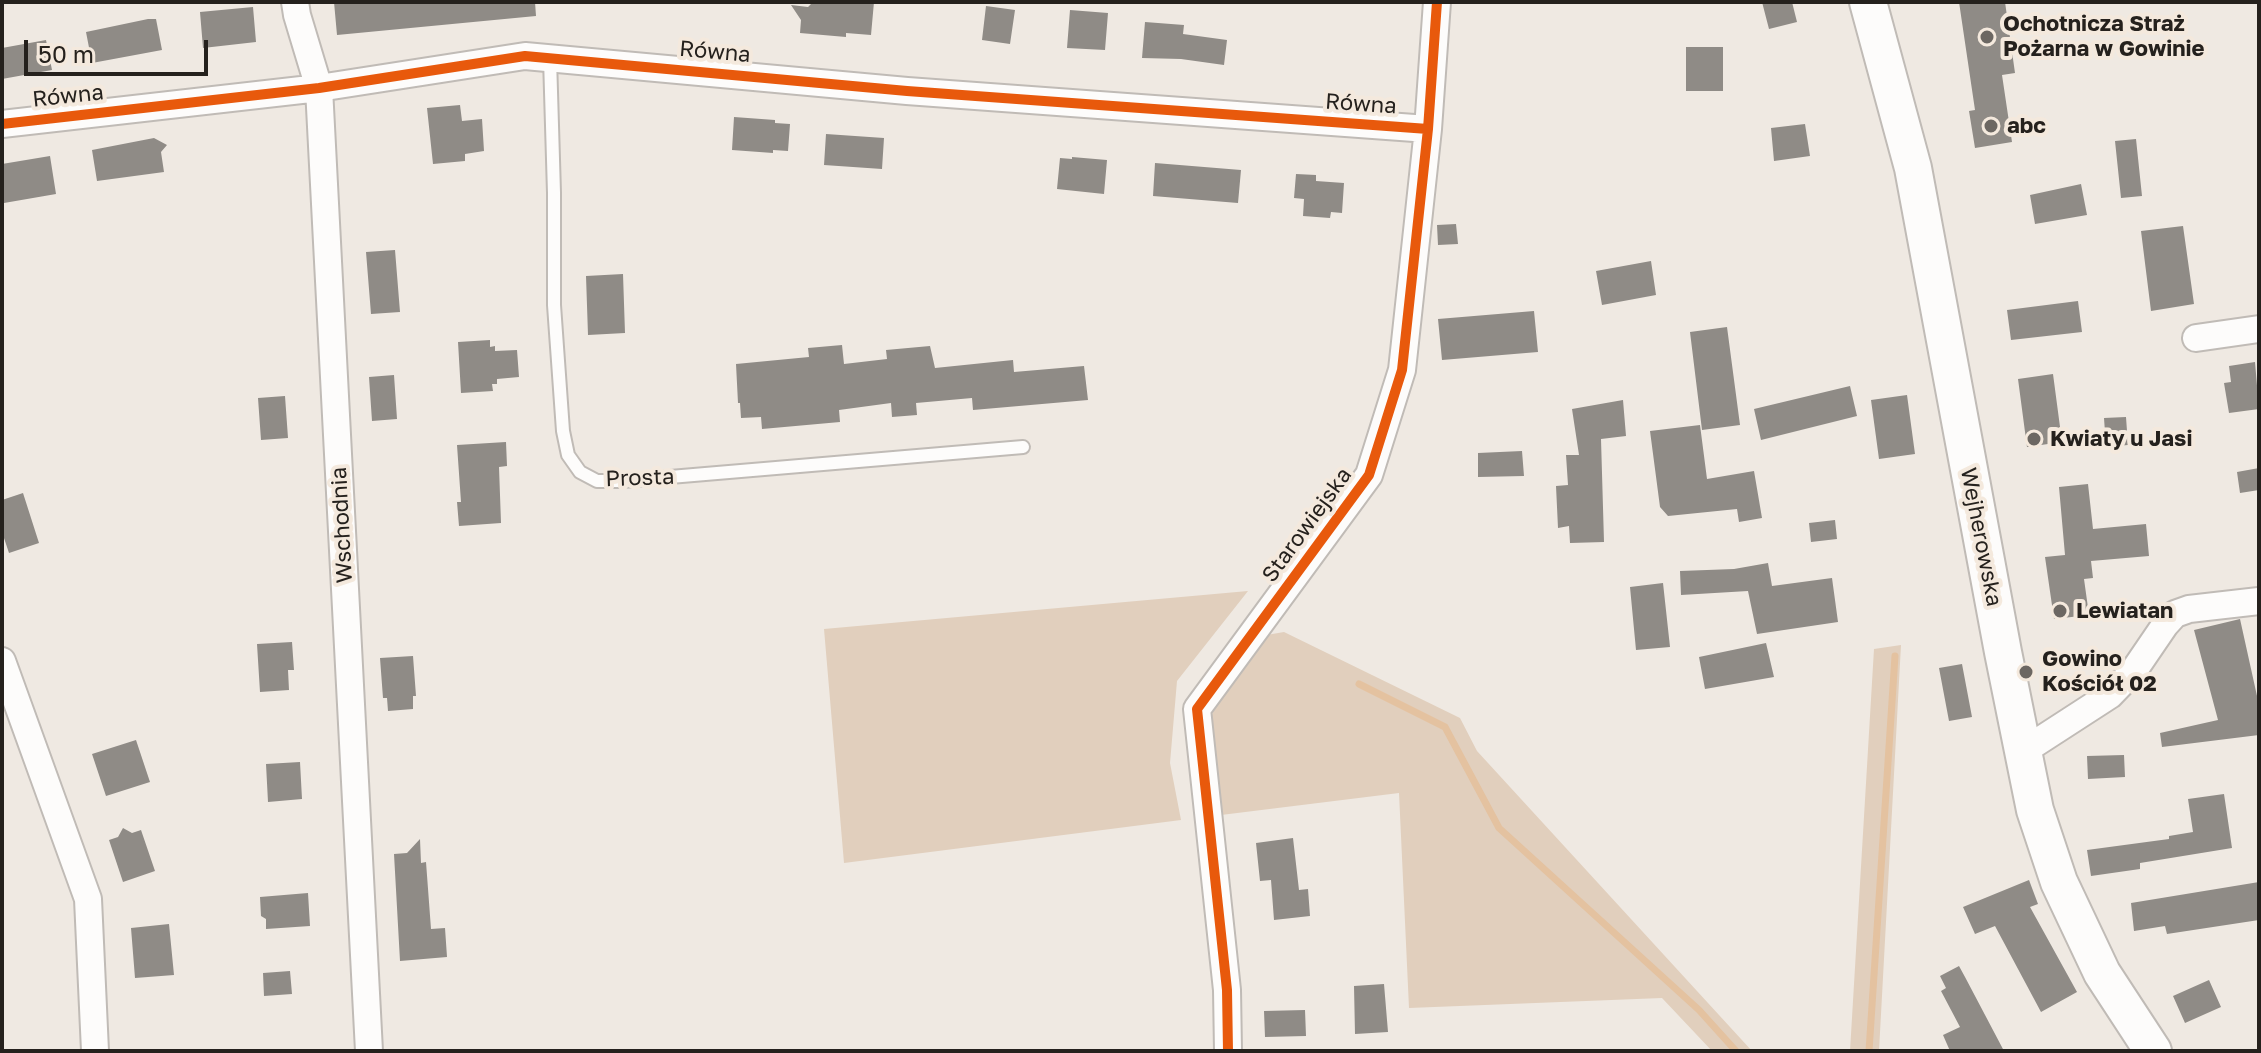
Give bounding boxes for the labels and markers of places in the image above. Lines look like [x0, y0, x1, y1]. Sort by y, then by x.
place label: Ochotnicza Straż Pożarna w Gowinie [2003, 11, 2204, 62]
marker: Ochotnicza Straż Pożarna w Gowinie [1978, 28, 1996, 46]
place label: abc [2007, 113, 2046, 139]
marker: abc [1982, 117, 2000, 135]
place label: Kwiaty u Jasi [2050, 426, 2192, 452]
marker: Kwiaty u Jasi [2025, 430, 2043, 448]
place label: Lewiatan [2076, 598, 2173, 624]
marker: Lewiatan [2051, 602, 2069, 620]
place label: Gowino Kościół 02 [2042, 646, 2157, 698]
marker: Gowino Kościół 02 [2017, 663, 2035, 681]

